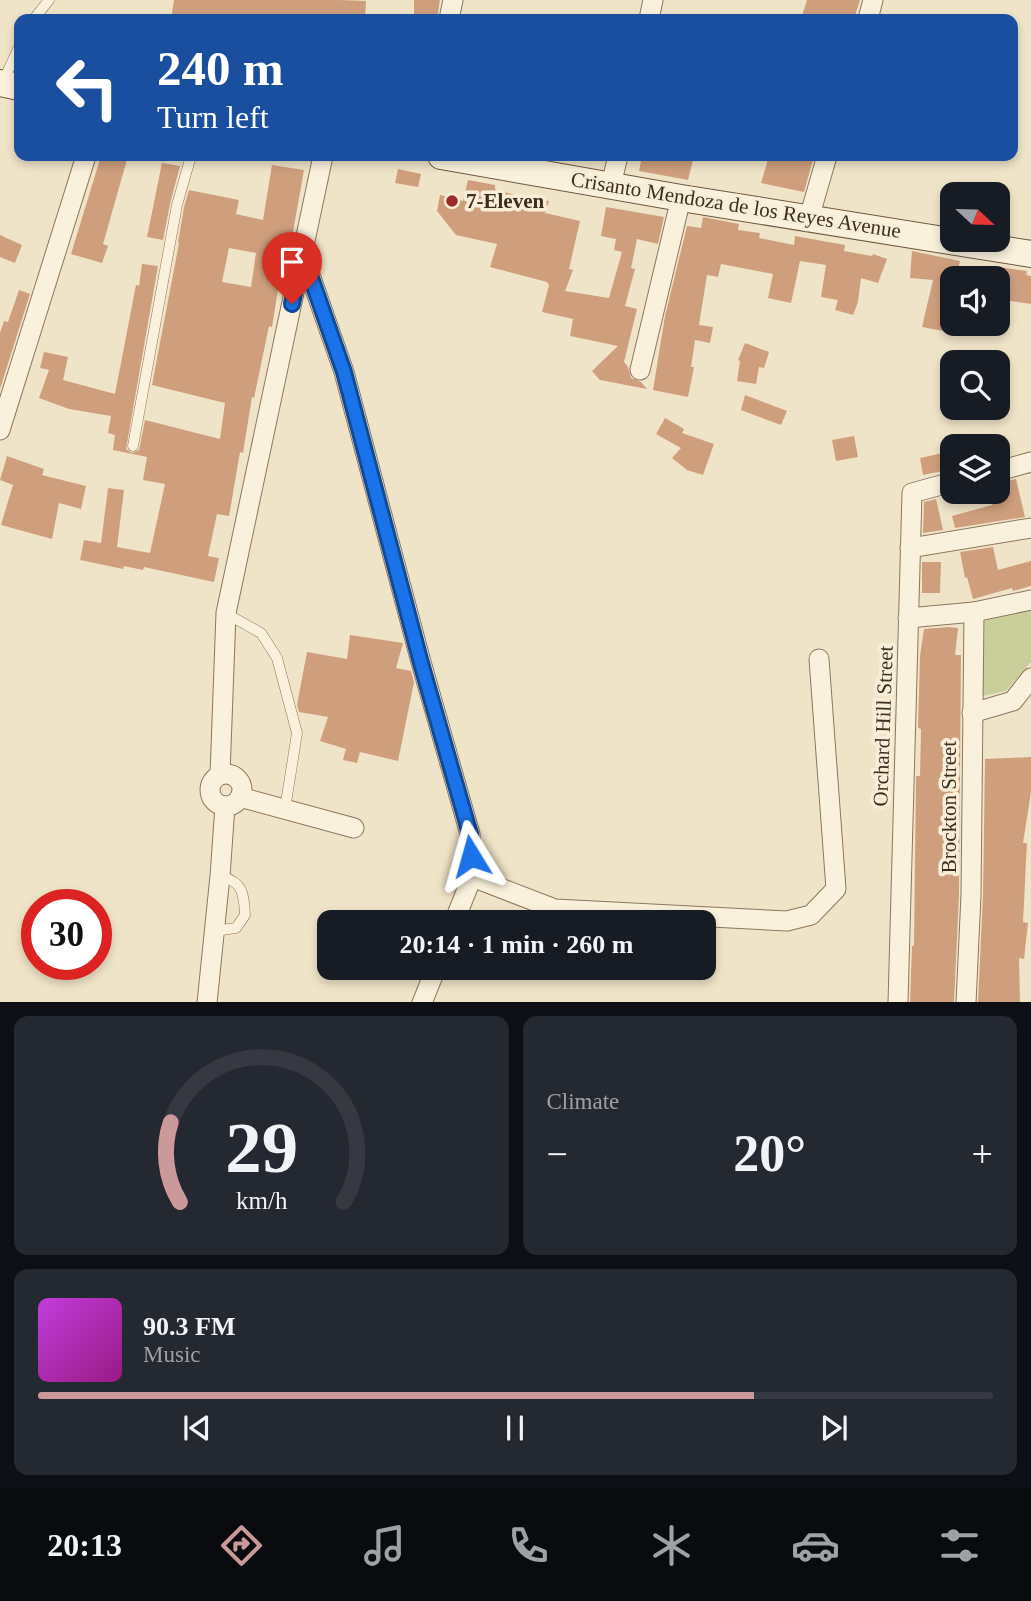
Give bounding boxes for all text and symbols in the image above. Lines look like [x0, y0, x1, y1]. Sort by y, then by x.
text: 240 m [157, 41, 284, 96]
icon: left [42, 42, 133, 133]
text: Turn left [157, 99, 269, 135]
street label: Crisanto Mendoza de los Reyes Avenue [569, 167, 903, 243]
north arrow [940, 182, 1010, 252]
map controls [940, 182, 1010, 504]
place label: 7-Eleven [466, 189, 544, 213]
marker: 7-Eleven [444, 193, 460, 209]
pin [262, 232, 322, 304]
icon: arrive [273, 243, 311, 281]
button: sound [940, 266, 1010, 336]
button: search [940, 350, 1010, 420]
button: layers [940, 434, 1010, 504]
street label: Orchard Hill Street [868, 645, 898, 807]
street label: Brockton Street [937, 741, 961, 873]
position arrow [434, 819, 508, 893]
speed limit sign: 30 [21, 889, 112, 980]
text: 20:14 · 1 min · 260 m [400, 930, 634, 959]
text: Climate [547, 1089, 619, 1114]
text: 29 [225, 1107, 298, 1188]
text: 20° [733, 1125, 806, 1182]
text: − [547, 1133, 568, 1175]
text: + [972, 1133, 993, 1175]
text: km/h [236, 1186, 287, 1213]
text: 90.3 FM [143, 1312, 235, 1341]
text: Music [143, 1342, 201, 1367]
icon: previous [178, 1409, 216, 1447]
icon: pause [496, 1409, 534, 1447]
icon: next [815, 1409, 853, 1447]
icon: directions [217, 1521, 266, 1570]
icon: music [360, 1521, 409, 1570]
icon: phone [504, 1521, 553, 1570]
icon: climate [647, 1521, 696, 1570]
icon: car [791, 1521, 840, 1570]
icon: filters [935, 1521, 984, 1570]
text: 20:13 [47, 1527, 122, 1563]

